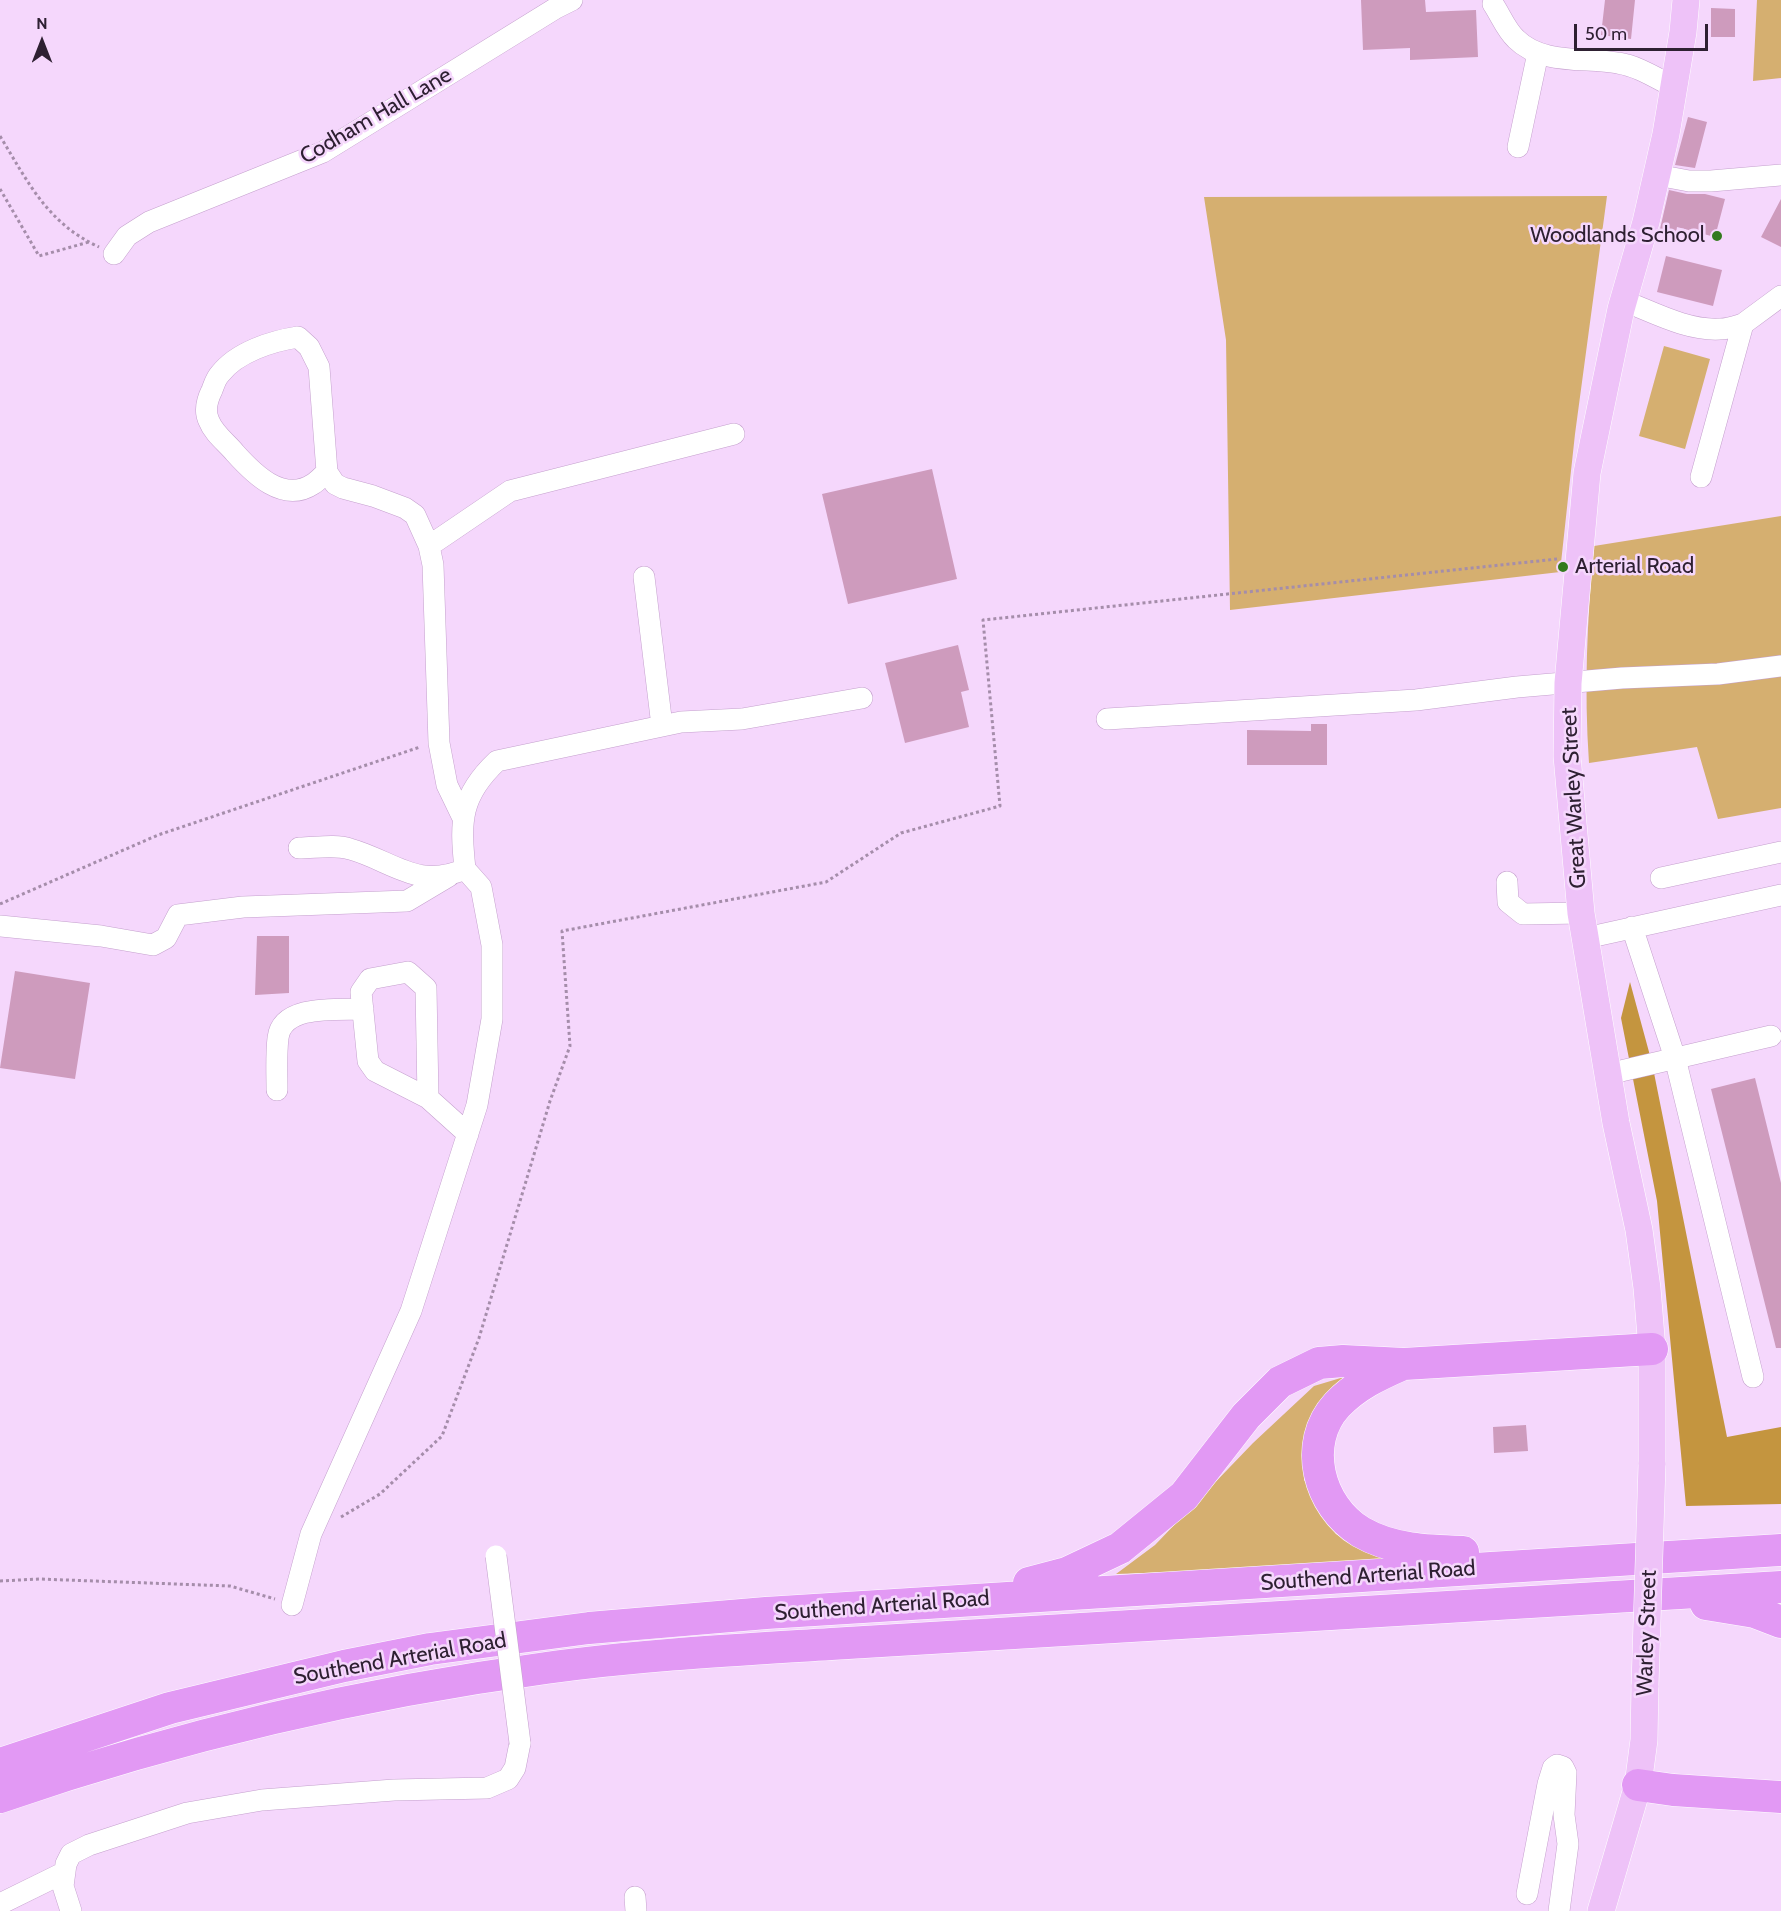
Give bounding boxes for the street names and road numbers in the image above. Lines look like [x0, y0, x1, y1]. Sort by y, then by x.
street label: Codham Hall Lane [296, 62, 456, 170]
street label: Great Warley Street [1556, 707, 1592, 889]
street label: Southend Arterial Road [1260, 1555, 1476, 1597]
street label: Warley Street [1632, 1569, 1662, 1697]
street label: Southend Arterial Road [774, 1585, 990, 1627]
street label: Southend Arterial Road [292, 1627, 508, 1691]

